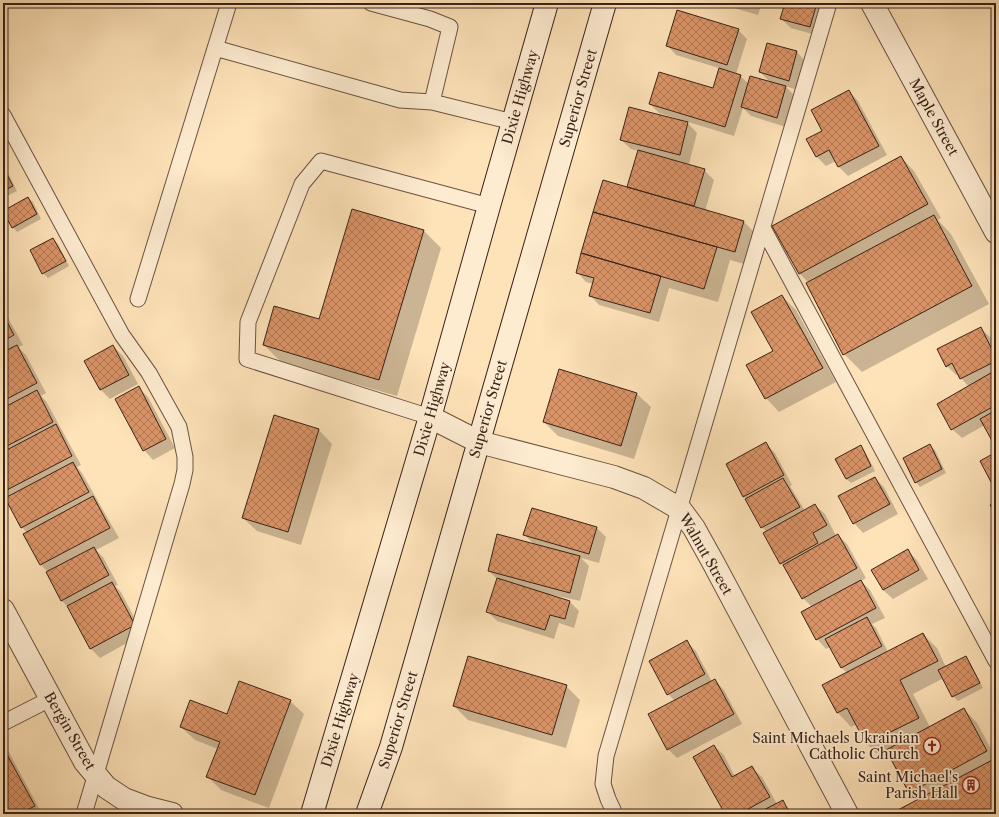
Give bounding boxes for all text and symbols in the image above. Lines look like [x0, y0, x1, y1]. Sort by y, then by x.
street label: Dixie Highway [498, 47, 542, 146]
street label: Superior Street [555, 47, 601, 149]
street label: Maple Street [905, 75, 963, 159]
street label: Superior Street [465, 358, 511, 460]
street label: Dixie Highway [410, 359, 454, 458]
street label: Walnut Street [675, 509, 737, 598]
street label: Superior Street [375, 669, 421, 771]
street label: Dixie Highway [317, 670, 363, 769]
street label: Bergin Street [40, 689, 100, 773]
place label: Saint Michaels Ukrainian Catholic Church [752, 729, 919, 763]
church icon: Saint Michaels Ukrainian Catholic Church [922, 736, 942, 756]
place label: Saint Michael's Parish Hall [858, 768, 958, 802]
building icon: Saint Michael's Parish Hall [961, 775, 981, 795]

